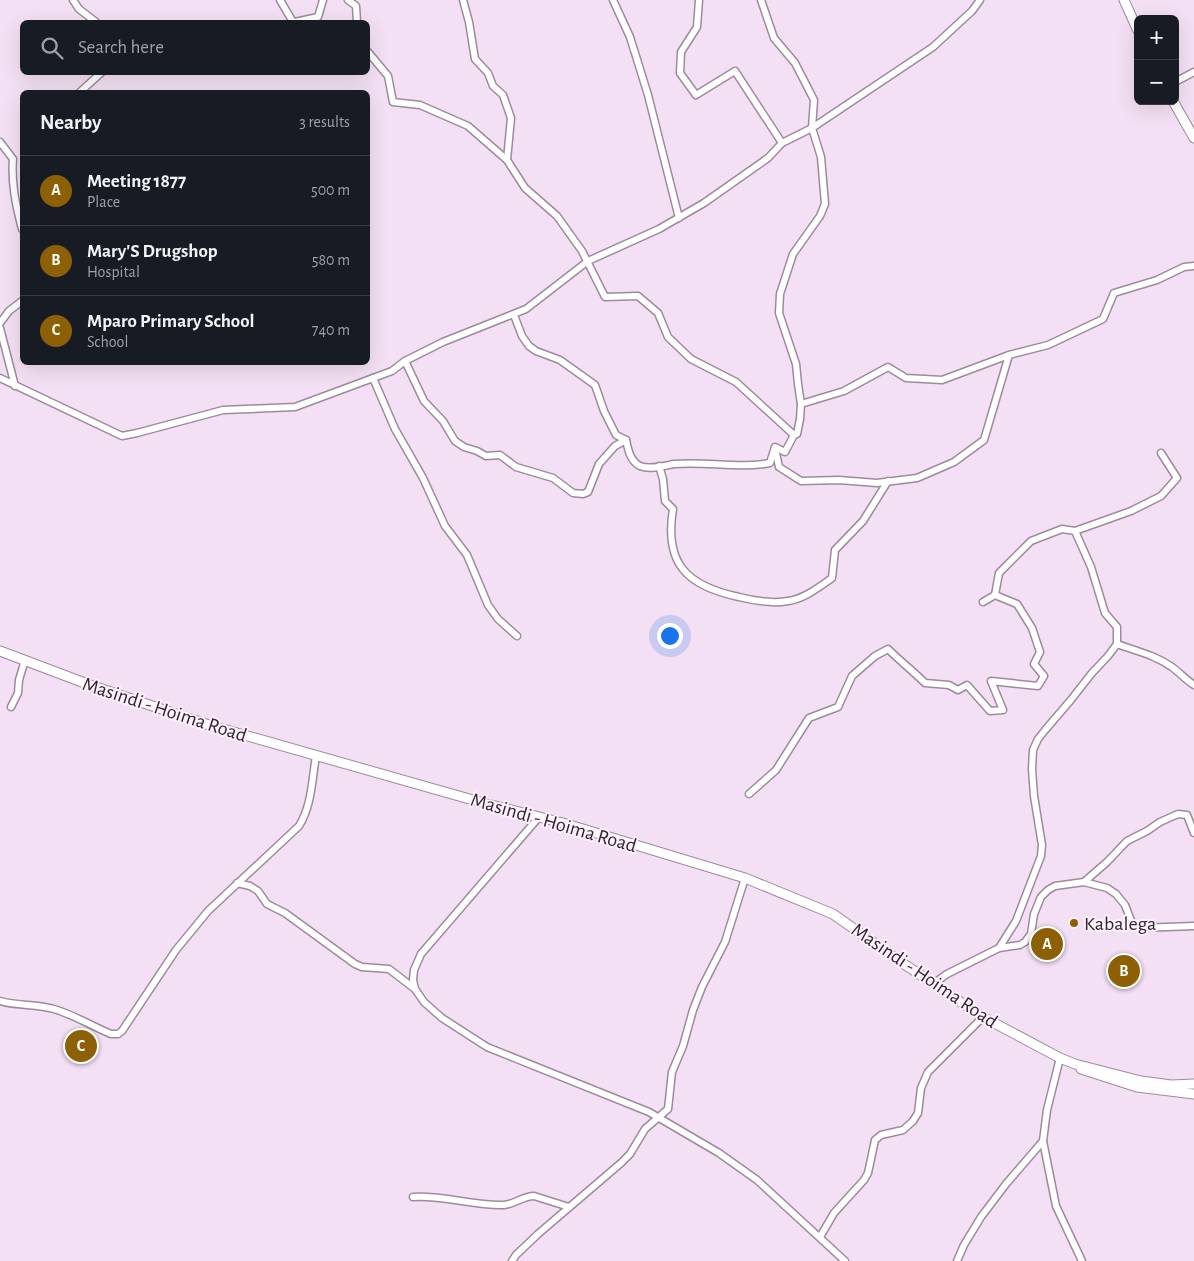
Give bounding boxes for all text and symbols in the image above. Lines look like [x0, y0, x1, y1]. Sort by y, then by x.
map controls [1134, 15, 1179, 105]
button: + [1134, 15, 1179, 60]
search box [20, 20, 370, 75]
icon: search [38, 34, 66, 62]
text: Search here [78, 38, 164, 57]
button: − [1134, 60, 1179, 105]
text: Nearby [40, 112, 101, 133]
text: 3 results [299, 114, 350, 130]
text: Meeting 1877 [87, 172, 186, 191]
text: A [51, 182, 61, 198]
text: 500 m [311, 182, 350, 198]
text: Place [87, 194, 120, 210]
text: Mary'S Drugshop [87, 242, 218, 261]
text: B [51, 252, 61, 268]
text: 580 m [312, 252, 350, 268]
text: Hospital [87, 264, 140, 280]
text: Mparo Primary School [87, 312, 255, 331]
text: C [52, 322, 60, 338]
text: 740 m [312, 322, 350, 338]
text: School [87, 334, 128, 350]
your location [657, 623, 683, 649]
street label: Masindi - Hoima Road [80, 674, 249, 746]
street label: Masindi - Hoima Road [468, 790, 639, 856]
place label: Kabalega [1084, 914, 1156, 934]
marker: Kabalega [1068, 917, 1080, 929]
street label: Masindi - Hoima Road [848, 920, 1001, 1032]
pin: A [1031, 925, 1063, 963]
pin: B [1108, 952, 1140, 990]
pin: C [65, 1027, 97, 1065]

